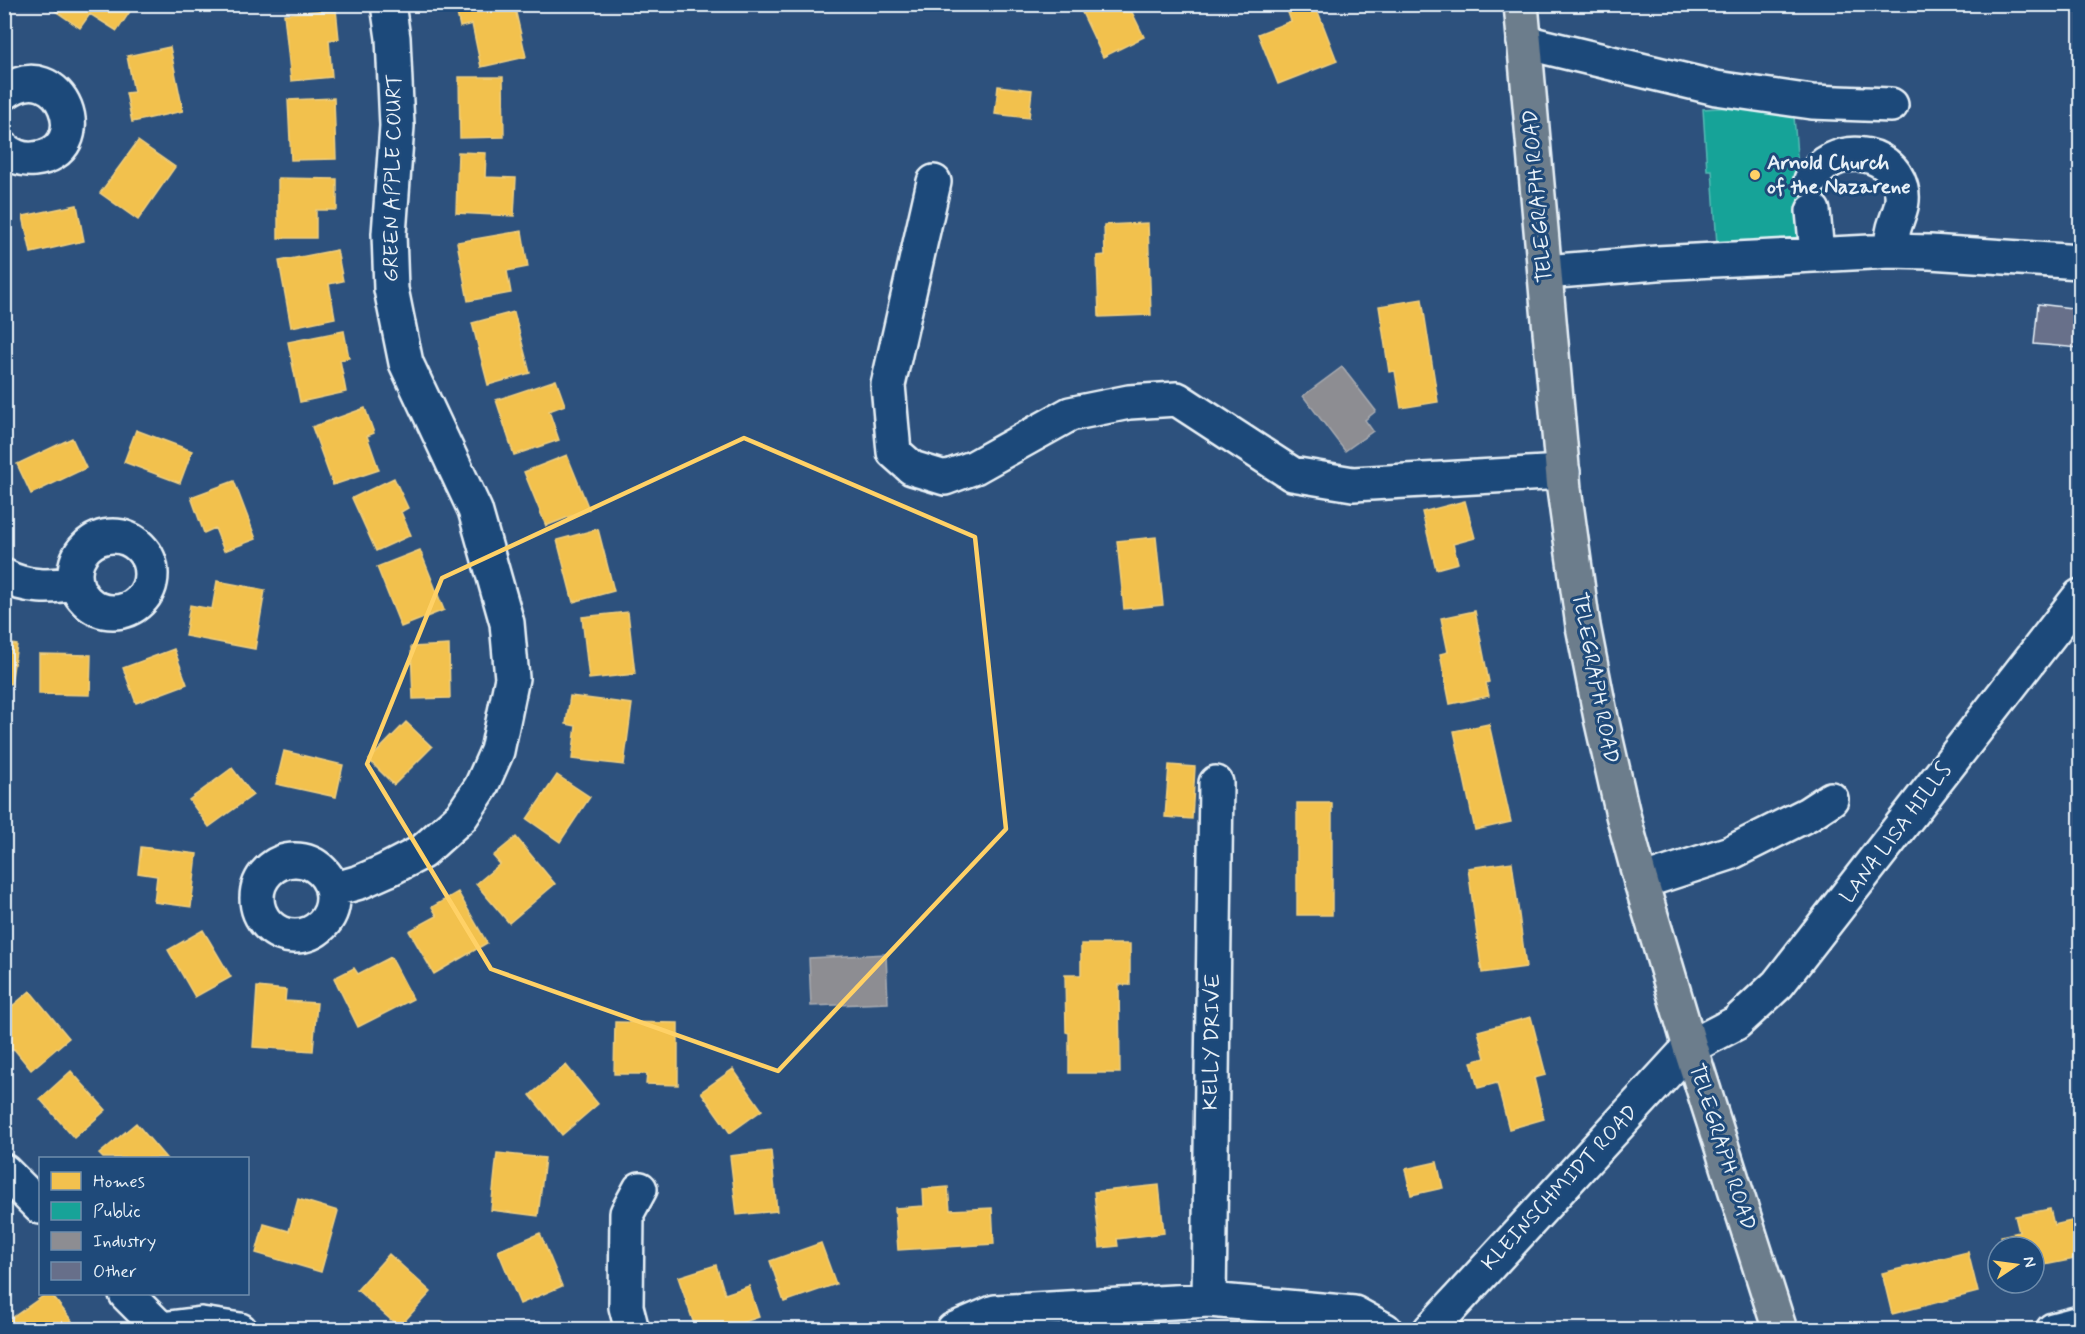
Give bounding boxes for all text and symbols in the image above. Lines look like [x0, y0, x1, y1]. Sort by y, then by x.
street label: GREEN APPLE COURT [377, 73, 409, 283]
street label: TELEGRAPH ROAD [1516, 108, 1560, 284]
place label: Arnold Church of the Nazarene [1767, 149, 1911, 201]
marker: Arnold Church of the Nazarene [1748, 168, 1762, 182]
street label: TELEGRAPH ROAD [1565, 590, 1625, 766]
street label: LANA LISA HILLS [1834, 757, 1958, 909]
street label: KELLY DRIVE [1197, 973, 1227, 1111]
street label: TELEGRAPH ROAD [1682, 1060, 1762, 1234]
street label: KLEINSCHMIDT ROAD [1476, 1099, 1644, 1277]
legend [39, 1157, 249, 1295]
text: Homes [93, 1170, 145, 1194]
text: Public [93, 1200, 141, 1224]
text: Industry [93, 1230, 156, 1254]
north arrow [1986, 1235, 2046, 1295]
text: N [2018, 1254, 2041, 1270]
text: Other [93, 1260, 137, 1284]

